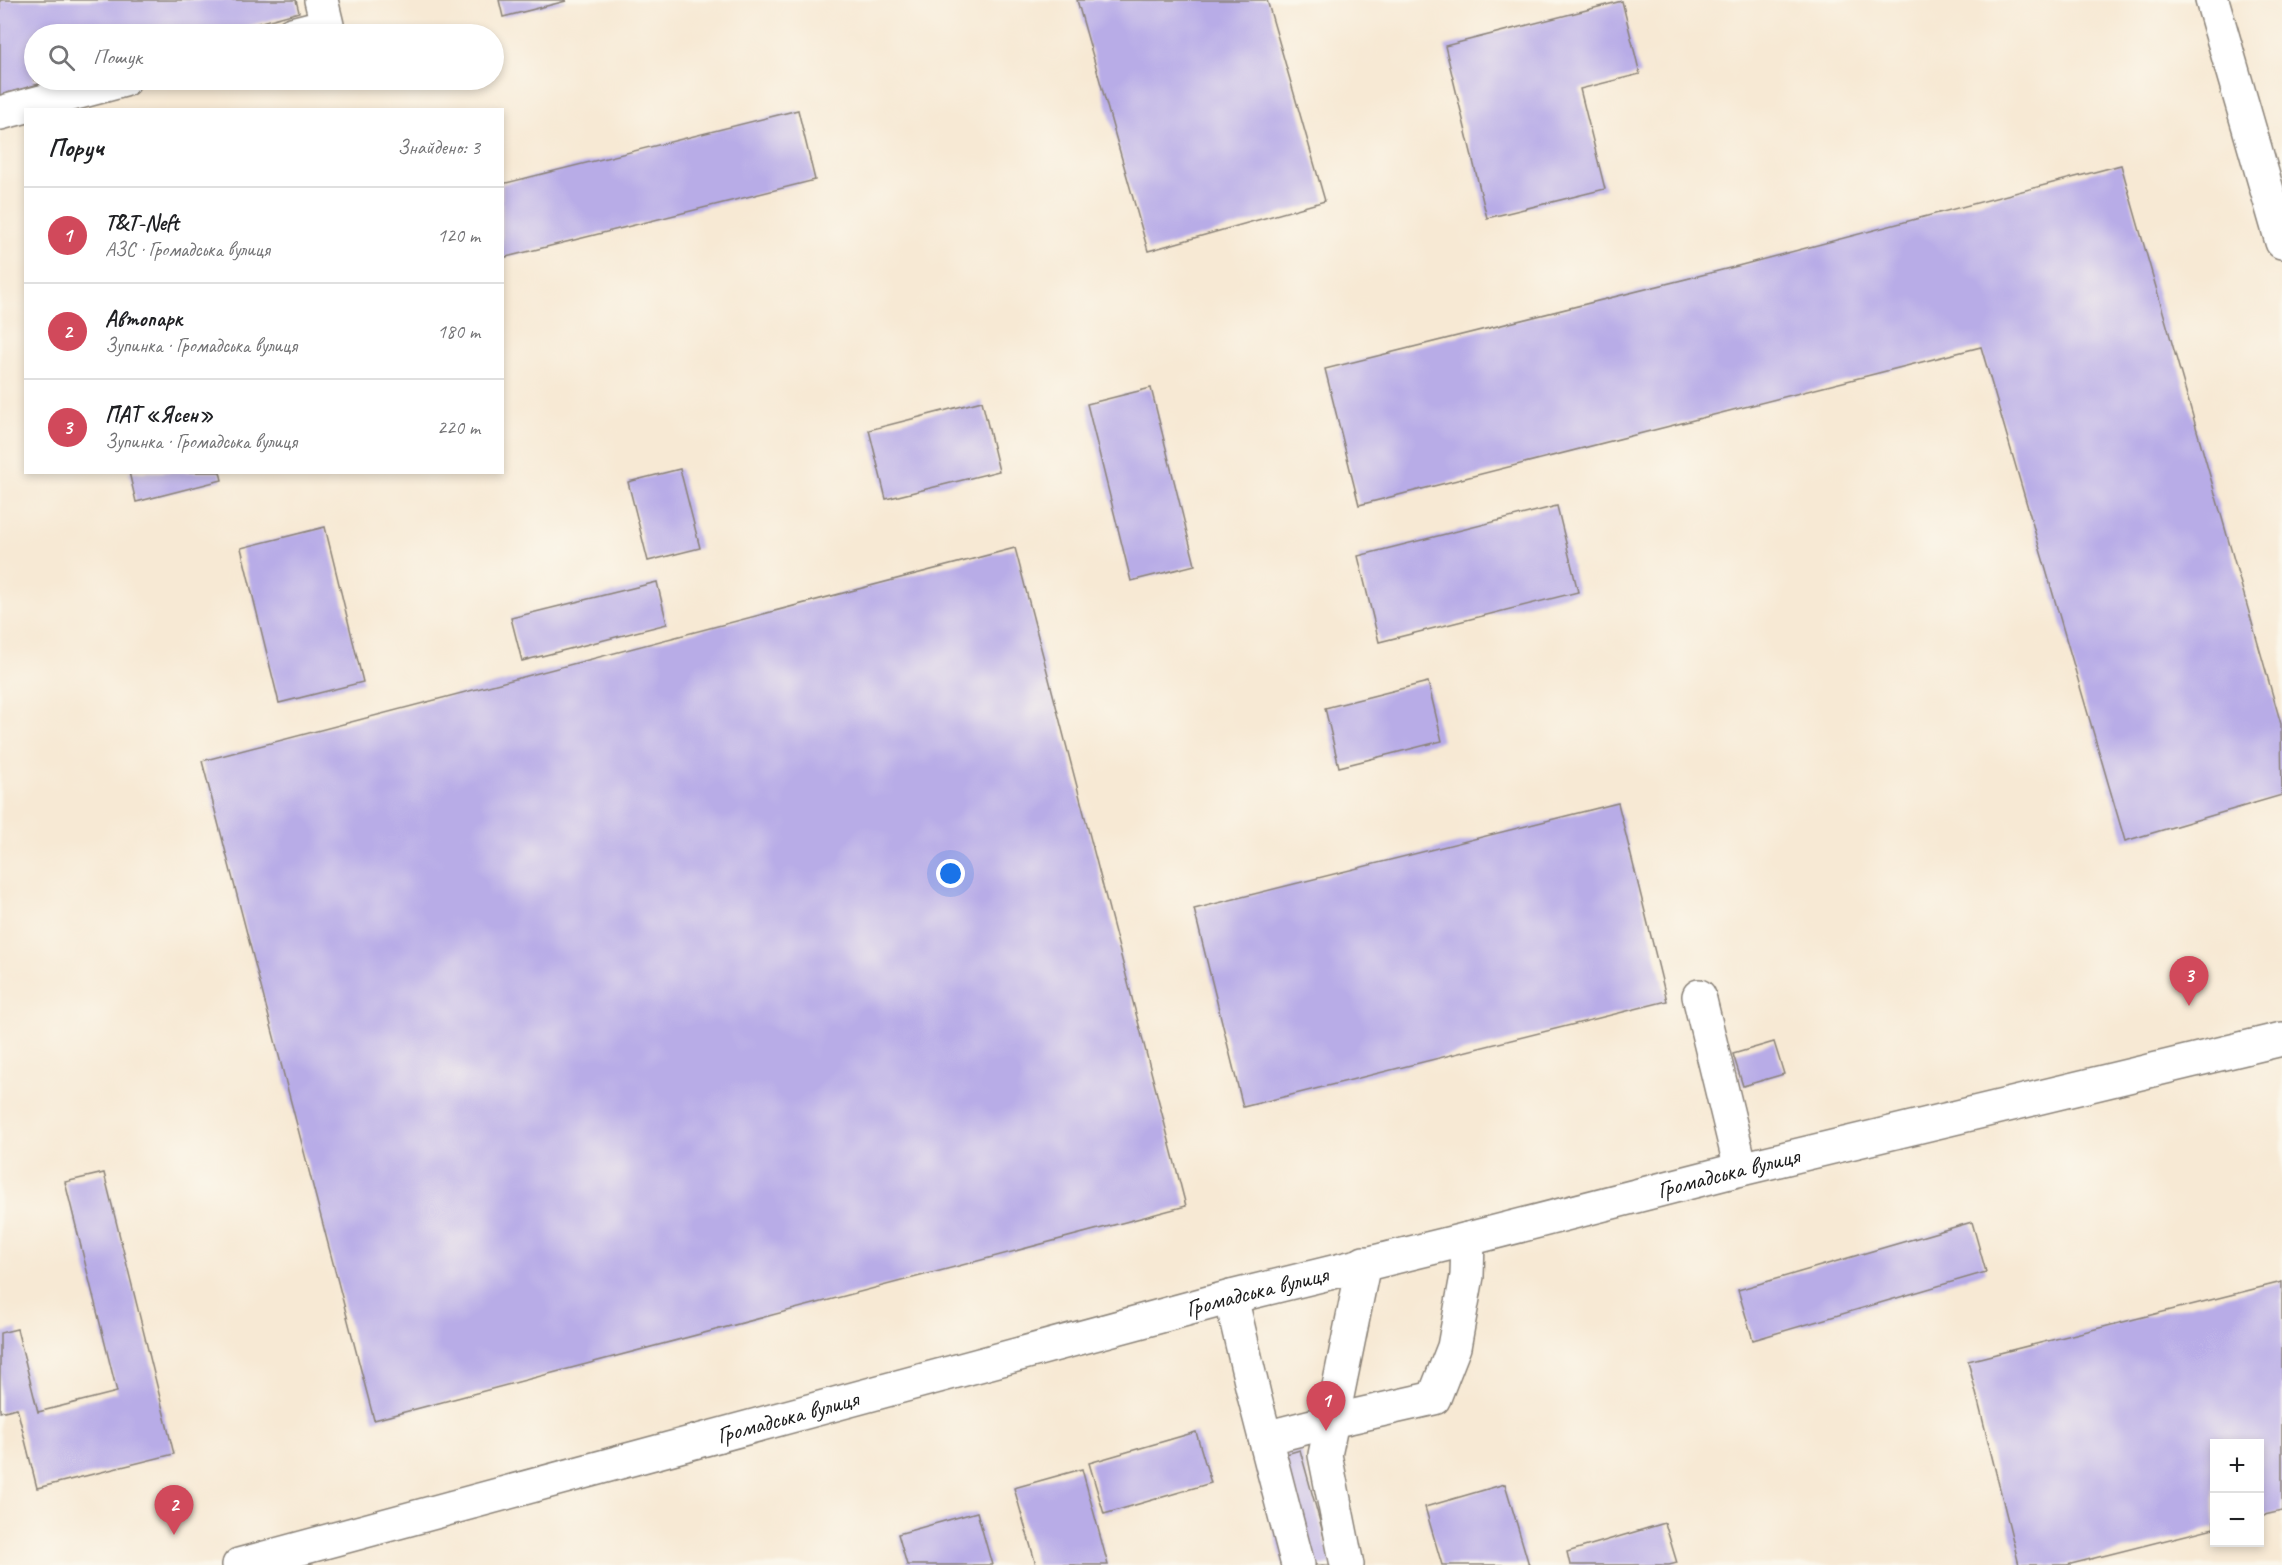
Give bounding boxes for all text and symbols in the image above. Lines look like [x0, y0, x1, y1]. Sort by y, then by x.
search box [24, 24, 504, 90]
icon: search [45, 41, 78, 74]
text: Пошук [93, 43, 142, 71]
text: Поруч [48, 131, 104, 164]
text: Знайдено: 3 [398, 135, 480, 160]
text: T&T-Neft [105, 209, 179, 237]
text: 1 [63, 223, 72, 248]
text: 120 m [437, 223, 480, 248]
text: АЗС · Громадська вулиця [105, 237, 270, 262]
text: Автопарк [105, 305, 182, 333]
text: 2 [63, 319, 72, 344]
text: 180 m [437, 319, 480, 344]
text: Зупинка · Громадська вулиця [105, 333, 297, 358]
text: ПАТ «Ясен» [105, 401, 213, 429]
text: 3 [63, 415, 72, 440]
text: 220 m [437, 415, 480, 440]
text: Зупинка · Громадська вулиця [105, 429, 297, 454]
your location [936, 859, 965, 888]
pin: 3 [2170, 956, 2208, 1006]
street label: Громадська вулиця [1654, 1140, 1804, 1205]
street label: Громадська вулиця [1182, 1258, 1333, 1324]
pin: 1 [1306, 1382, 1346, 1431]
street label: Громадська вулиця [713, 1383, 863, 1450]
map controls [2210, 1439, 2264, 1547]
button: + [2210, 1439, 2264, 1493]
pin: 2 [154, 1486, 194, 1535]
button: − [2210, 1493, 2264, 1547]

